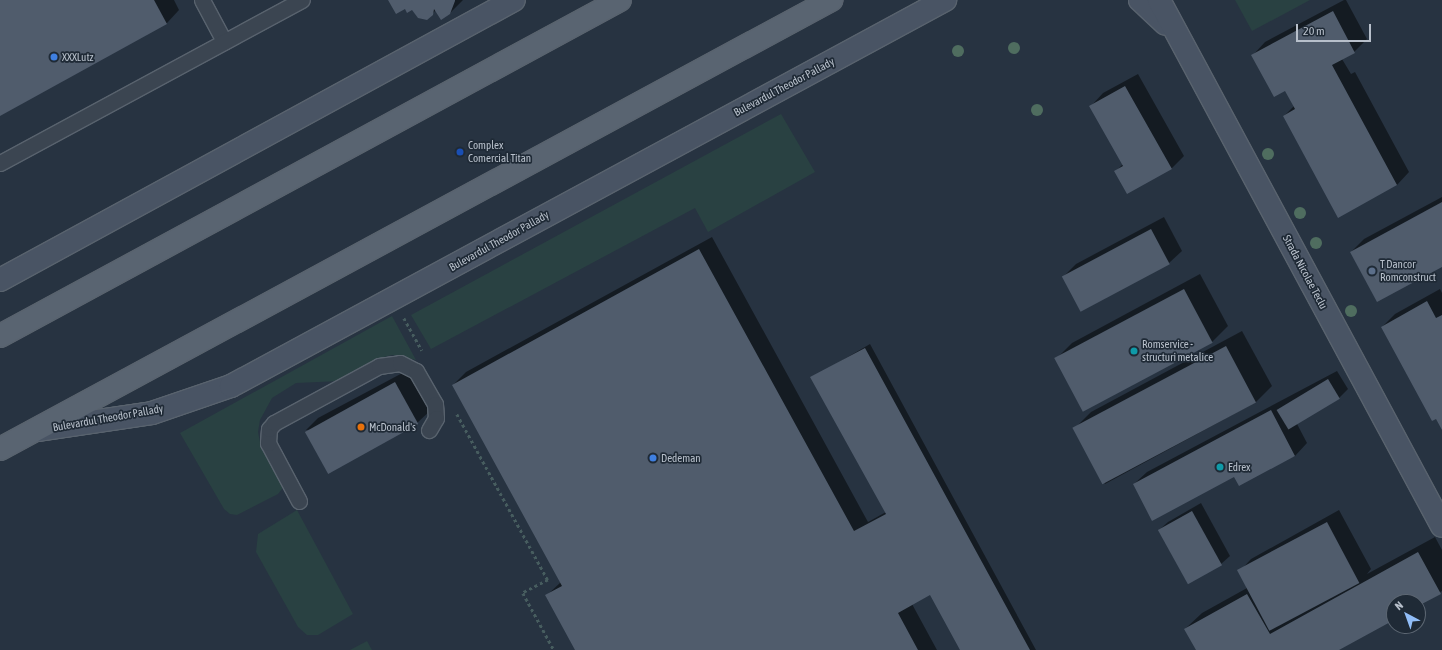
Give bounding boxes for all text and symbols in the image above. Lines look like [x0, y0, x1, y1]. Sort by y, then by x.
scale bar [1298, 16, 1373, 42]
text: 20 m [1303, 24, 1325, 38]
place label: XXXLutz [62, 50, 94, 64]
marker: XXXLutz [49, 52, 59, 62]
street label: Bulevardul Theodor Pallady [731, 55, 837, 119]
place label: Complex Comercial Titan [468, 139, 531, 165]
marker: Complex Comercial Titan [455, 147, 465, 157]
street label: Bulevardul Theodor Pallady [447, 208, 551, 274]
street label: Strada Nicolae Teclu [1280, 233, 1330, 311]
place label: T Dancor Romconstruct [1380, 258, 1436, 284]
marker: T Dancor Romconstruct [1367, 266, 1377, 276]
place label: Romservice - structuri metalice [1142, 338, 1213, 364]
marker: Romservice - structuri metalice [1129, 346, 1139, 356]
street label: Bulevardul Theodor Pallady [52, 402, 164, 434]
place label: McDonald's [369, 420, 416, 434]
marker: McDonald's [356, 422, 366, 432]
place label: Dedeman [661, 451, 701, 465]
marker: Dedeman [648, 453, 658, 463]
place label: Edrex [1228, 460, 1250, 474]
marker: Edrex [1215, 462, 1225, 472]
north arrow [1386, 594, 1426, 634]
text: N [1392, 599, 1405, 612]

